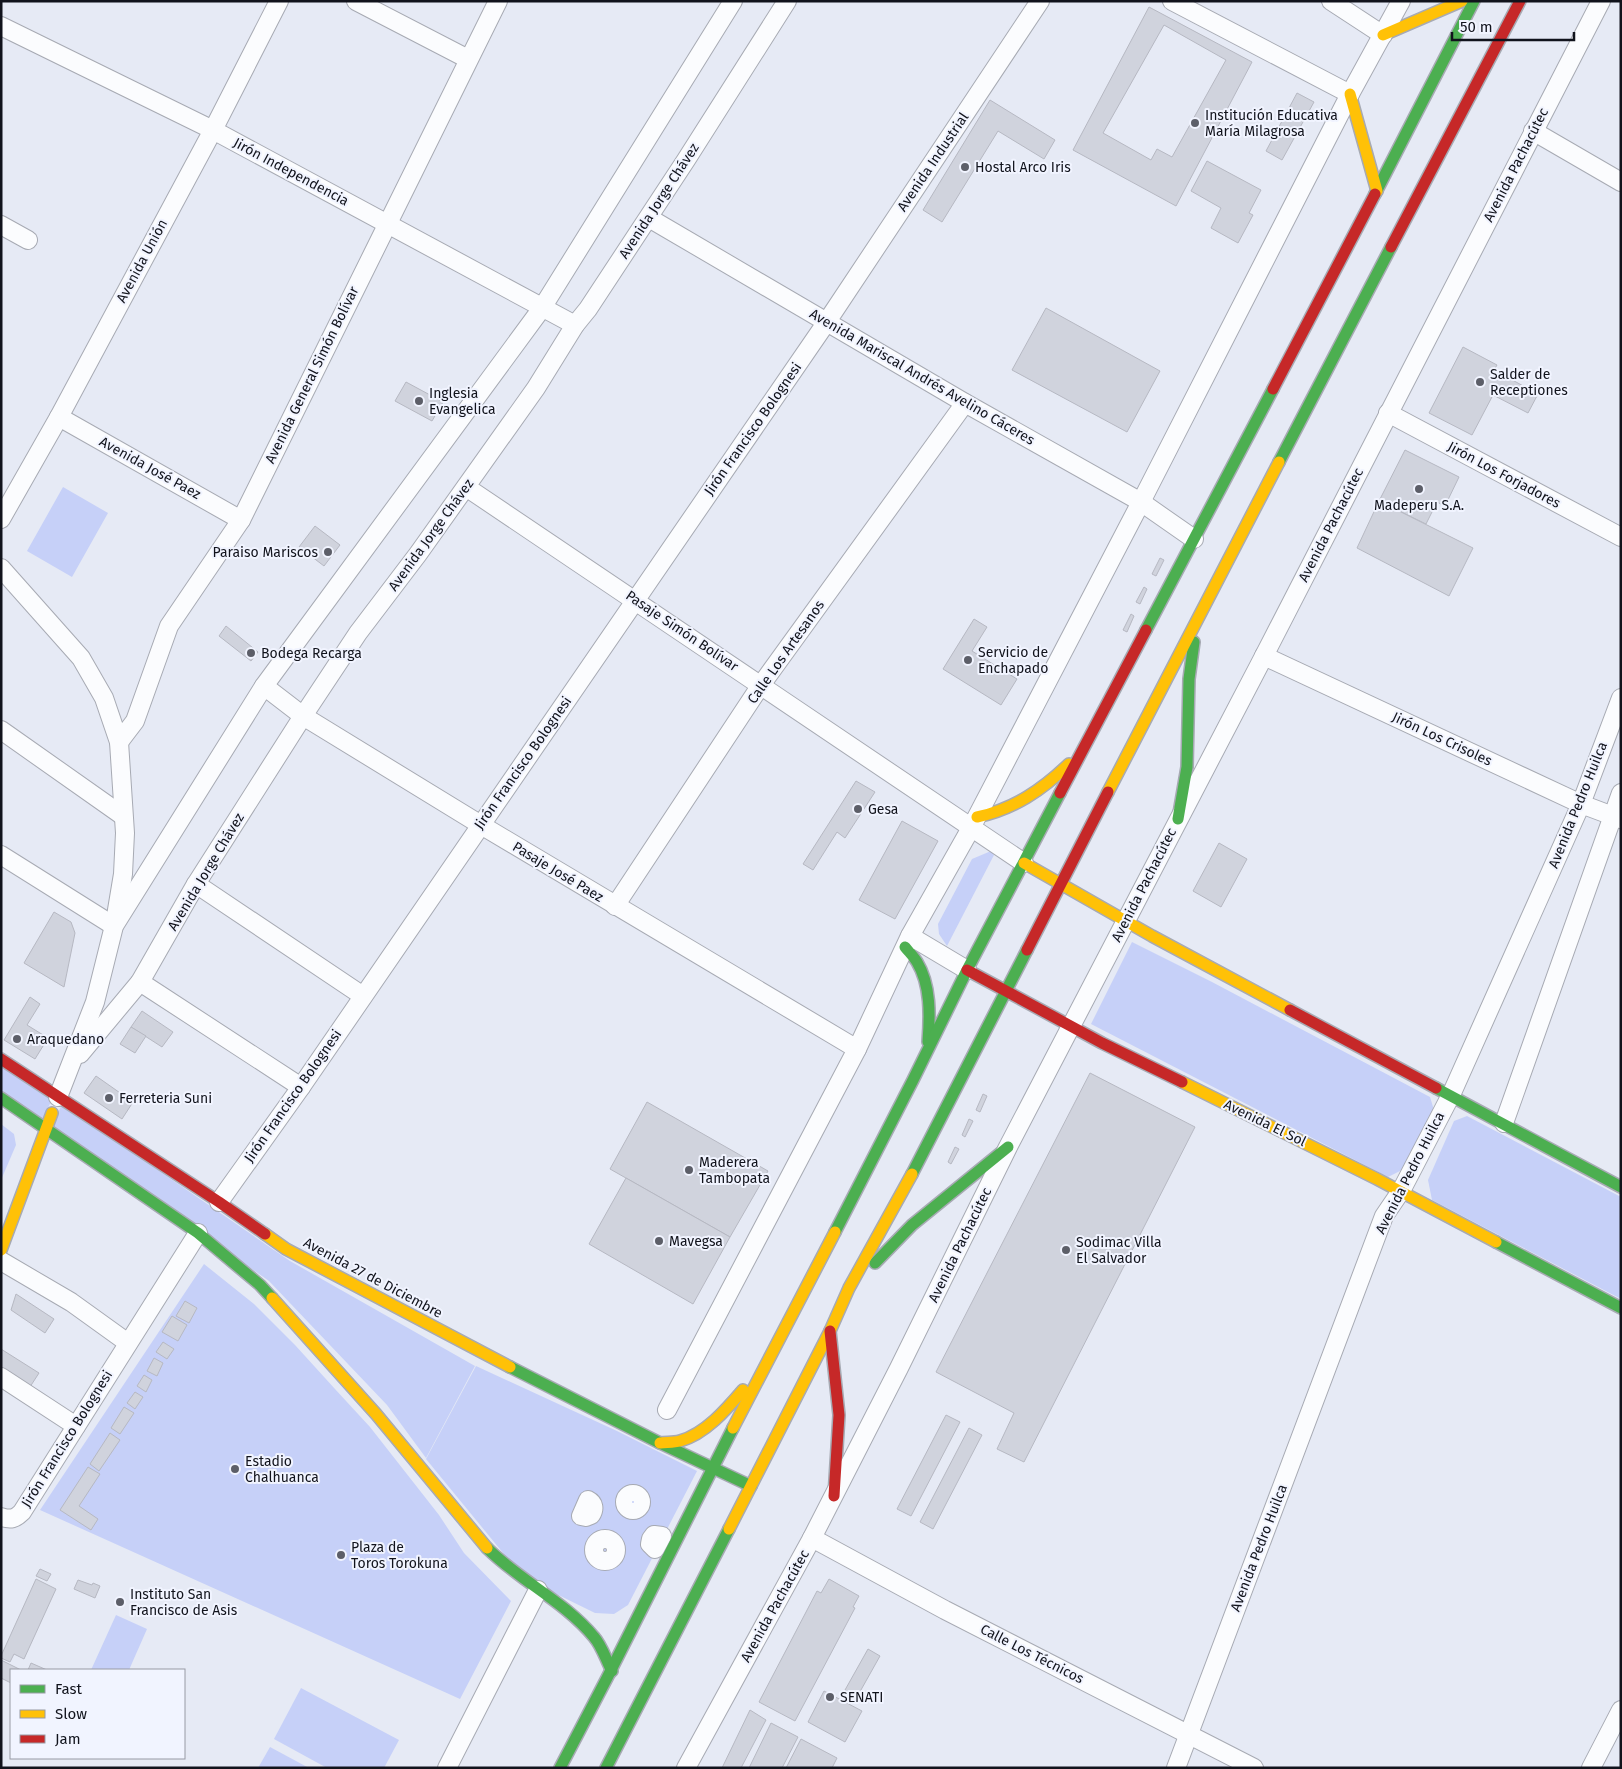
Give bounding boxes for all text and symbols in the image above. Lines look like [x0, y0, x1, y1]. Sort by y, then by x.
scale bar [1452, 10, 1574, 42]
text: 50 m [1460, 18, 1493, 36]
street label: Avenida Pachacútec [1480, 105, 1552, 225]
place label: Institución Educativa María Milagrosa [1205, 107, 1338, 140]
street label: Avenida Industrial [894, 109, 972, 215]
marker: Institución Educativa María Milagrosa [1189, 117, 1201, 129]
street label: Jirón Independencia [230, 134, 352, 210]
street label: Avenida Jorge Chávez [615, 140, 703, 262]
place label: Hostal Arco Iris [975, 159, 1071, 176]
marker: Hostal Arco Iris [959, 161, 971, 173]
street label: Avenida Unión [113, 216, 171, 306]
street label: Avenida General Simón Bolívar [262, 283, 363, 466]
street label: Avenida Mariscal Andrés Avelino Cáceres [806, 305, 1038, 449]
street label: Jirón Francisco Bolognesi [701, 359, 805, 499]
place label: Salder de Receptiones [1490, 366, 1568, 399]
marker: Salder de Receptiones [1474, 376, 1486, 388]
place label: Inglesia Evangelica [429, 385, 496, 418]
marker: Inglesia Evangelica [413, 395, 425, 407]
street label: Avenida José Paez [96, 433, 204, 503]
street label: Jirón Los Forjadores [1445, 438, 1564, 512]
street label: Avenida Pachacútec [1295, 465, 1367, 585]
street label: Avenida Jorge Chávez [385, 476, 477, 594]
marker: Madeperu S.A. [1413, 483, 1425, 495]
place label: Madeperu S.A. [1374, 497, 1464, 514]
place label: Paraiso Mariscos [213, 544, 318, 561]
marker: Paraiso Mariscos [322, 546, 334, 558]
street label: Pasaje Simón Bolívar [623, 587, 742, 675]
street label: Calle Los Artesanos [744, 597, 828, 707]
place label: Servicio de Enchapado [978, 644, 1048, 677]
place label: Bodega Recarga [261, 645, 362, 662]
marker: Bodega Recarga [245, 647, 257, 659]
marker: Servicio de Enchapado [962, 654, 974, 666]
street label: Jirón Francisco Bolognesi [471, 693, 575, 833]
street label: Jirón Los Crisoles [1389, 708, 1495, 770]
street label: Avenida Pedro Huilca [1545, 739, 1611, 871]
place label: Gesa [868, 801, 898, 818]
marker: Gesa [852, 803, 864, 815]
street label: Avenida Jorge Chávez [164, 810, 248, 934]
street label: Avenida Pachacútec [1108, 825, 1180, 945]
street label: Pasaje José Paez [510, 838, 606, 906]
street label: Jirón Francisco Bolognesi [241, 1026, 345, 1166]
place label: Araquedano [27, 1031, 104, 1048]
marker: Araquedano [11, 1033, 23, 1045]
place label: Ferreteria Suni [119, 1090, 212, 1107]
marker: Ferreteria Suni [103, 1092, 115, 1104]
street label: Avenida El Sol [1221, 1096, 1309, 1150]
street label: Avenida Pedro Huilca [1372, 1109, 1448, 1237]
place label: Maderera Tambopata [699, 1154, 770, 1187]
marker: Maderera Tambopata [683, 1164, 695, 1176]
street label: Avenida Pachacútec [925, 1185, 995, 1305]
place label: Mavegsa [669, 1233, 723, 1250]
street label: Avenida 27 de Diciembre [301, 1234, 445, 1322]
place label: Sodimac Villa El Salvador [1076, 1234, 1162, 1267]
marker: Mavegsa [653, 1235, 665, 1247]
marker: Sodimac Villa El Salvador [1060, 1244, 1072, 1256]
street label: Jirón Francisco Bolognesi [18, 1367, 116, 1511]
place label: Estadio Chalhuanca [245, 1453, 319, 1486]
marker: Estadio Chalhuanca [229, 1463, 241, 1475]
street label: Avenida Pedro Huilca [1227, 1482, 1291, 1614]
place label: Plaza de Toros Torokuna [351, 1539, 448, 1572]
street label: Avenida Pachacútec [737, 1547, 813, 1665]
marker: Plaza de Toros Torokuna [335, 1549, 347, 1561]
place label: Instituto San Francisco de Asis [130, 1586, 238, 1619]
marker: Instituto San Francisco de Asis [114, 1596, 126, 1608]
street label: Calle Los Técnicos [977, 1621, 1087, 1688]
legend [10, 1669, 185, 1759]
text: Fast [55, 1680, 82, 1698]
place label: SENATI [840, 1689, 883, 1706]
marker: SENATI [824, 1691, 836, 1703]
text: Slow [55, 1705, 87, 1723]
text: Jam [55, 1730, 81, 1748]

